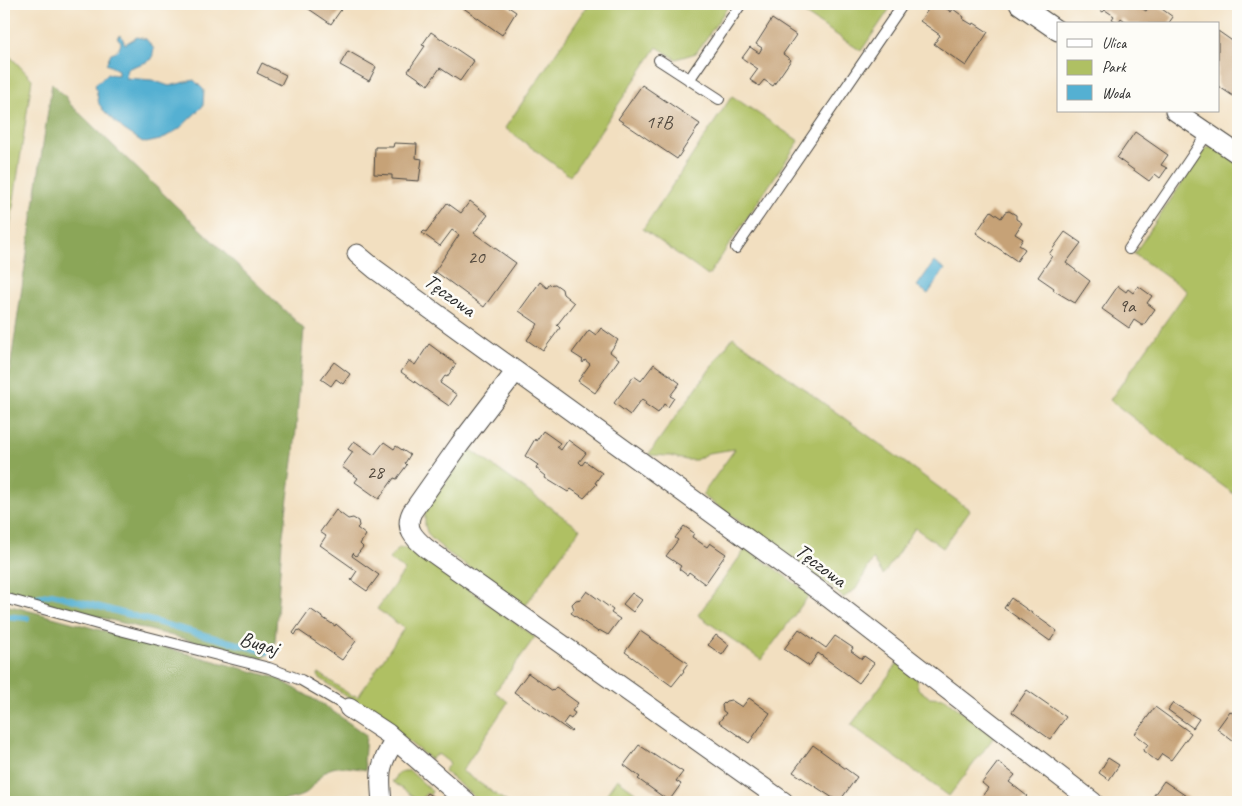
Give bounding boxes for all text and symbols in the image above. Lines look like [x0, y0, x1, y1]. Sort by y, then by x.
legend [1057, 22, 1220, 112]
text: Ulica [1102, 34, 1127, 53]
text: Park [1102, 58, 1127, 77]
text: Woda [1102, 84, 1131, 103]
house number: 17B [646, 110, 674, 134]
house number: 20 [467, 245, 486, 269]
street label: Tęczowa [419, 268, 482, 323]
house number: 9a [1119, 294, 1137, 318]
house number: 28 [366, 460, 386, 484]
street label: Tęczowa [790, 537, 853, 594]
street label: Bugaj [237, 625, 284, 662]

